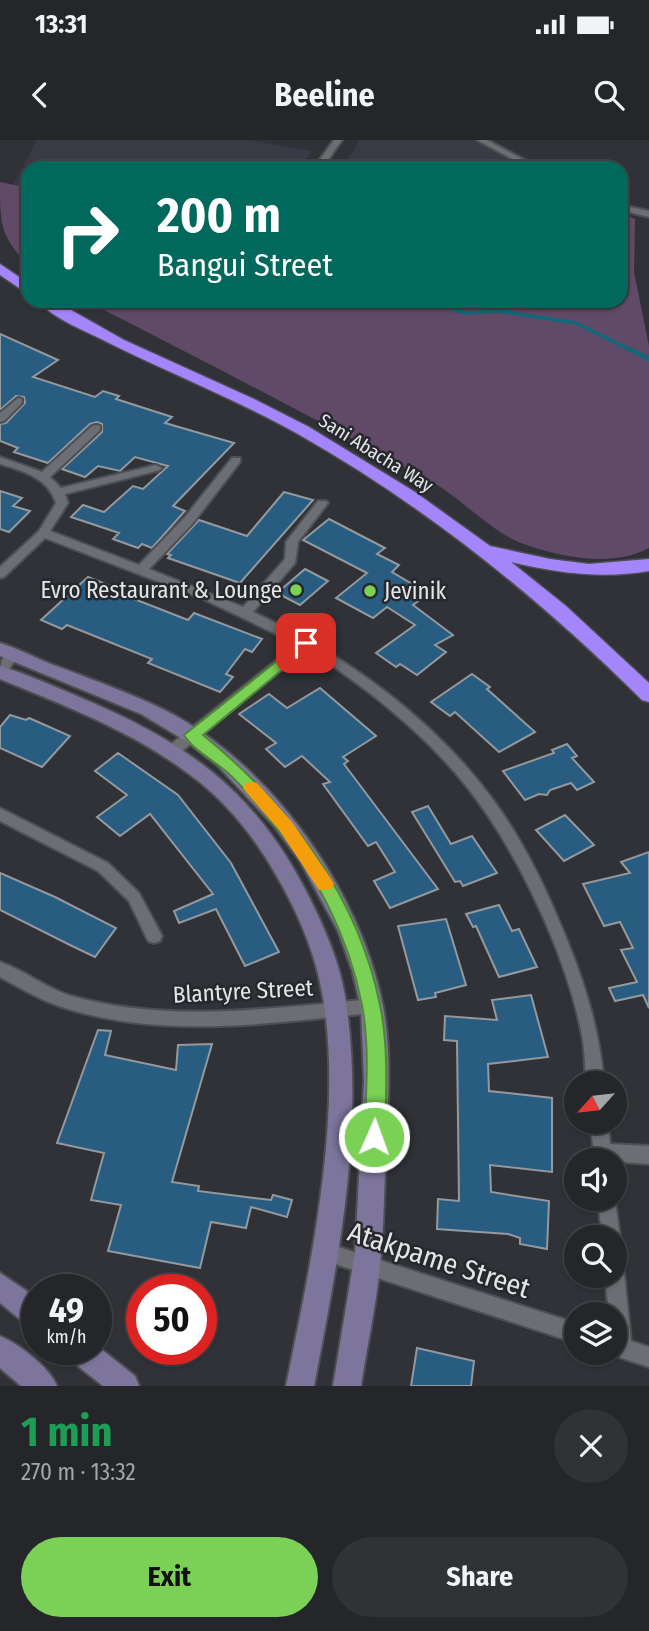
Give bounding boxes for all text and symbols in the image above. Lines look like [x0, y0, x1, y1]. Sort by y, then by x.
text: 13:31 [35, 9, 87, 40]
icon: back [21, 76, 59, 114]
text: Beeline [274, 76, 375, 114]
icon: search [590, 76, 628, 114]
text: 200 m [157, 186, 281, 245]
icon: right [42, 189, 133, 280]
text: Bangui Street [157, 246, 333, 284]
street label: Sani Abacha Way [315, 409, 438, 498]
place label: Evro Restaurant & Lounge [40, 576, 282, 604]
place label: Jevinik [384, 577, 446, 605]
marker: Evro Restaurant & Lounge [288, 582, 304, 598]
marker: Jevinik [362, 583, 378, 599]
pin [276, 613, 336, 673]
icon: arrive [287, 624, 325, 662]
street label: Blantyre Street [172, 973, 314, 1009]
north arrow [564, 1071, 626, 1134]
map controls [564, 1071, 627, 1365]
position arrow [337, 1100, 411, 1174]
button: sound [564, 1148, 627, 1211]
street label: Atakpame Street [344, 1215, 535, 1305]
button: search [564, 1225, 627, 1288]
speed limit sign: 50 [126, 1274, 217, 1365]
text: 49 [49, 1289, 84, 1331]
button: layers [564, 1302, 627, 1365]
text: km/h [46, 1326, 87, 1348]
text: 1 min [21, 1407, 112, 1457]
button: close [554, 1409, 628, 1483]
text: 270 m · 13:32 [21, 1458, 136, 1486]
button: Exit [21, 1537, 318, 1617]
button: Share [332, 1537, 628, 1617]

